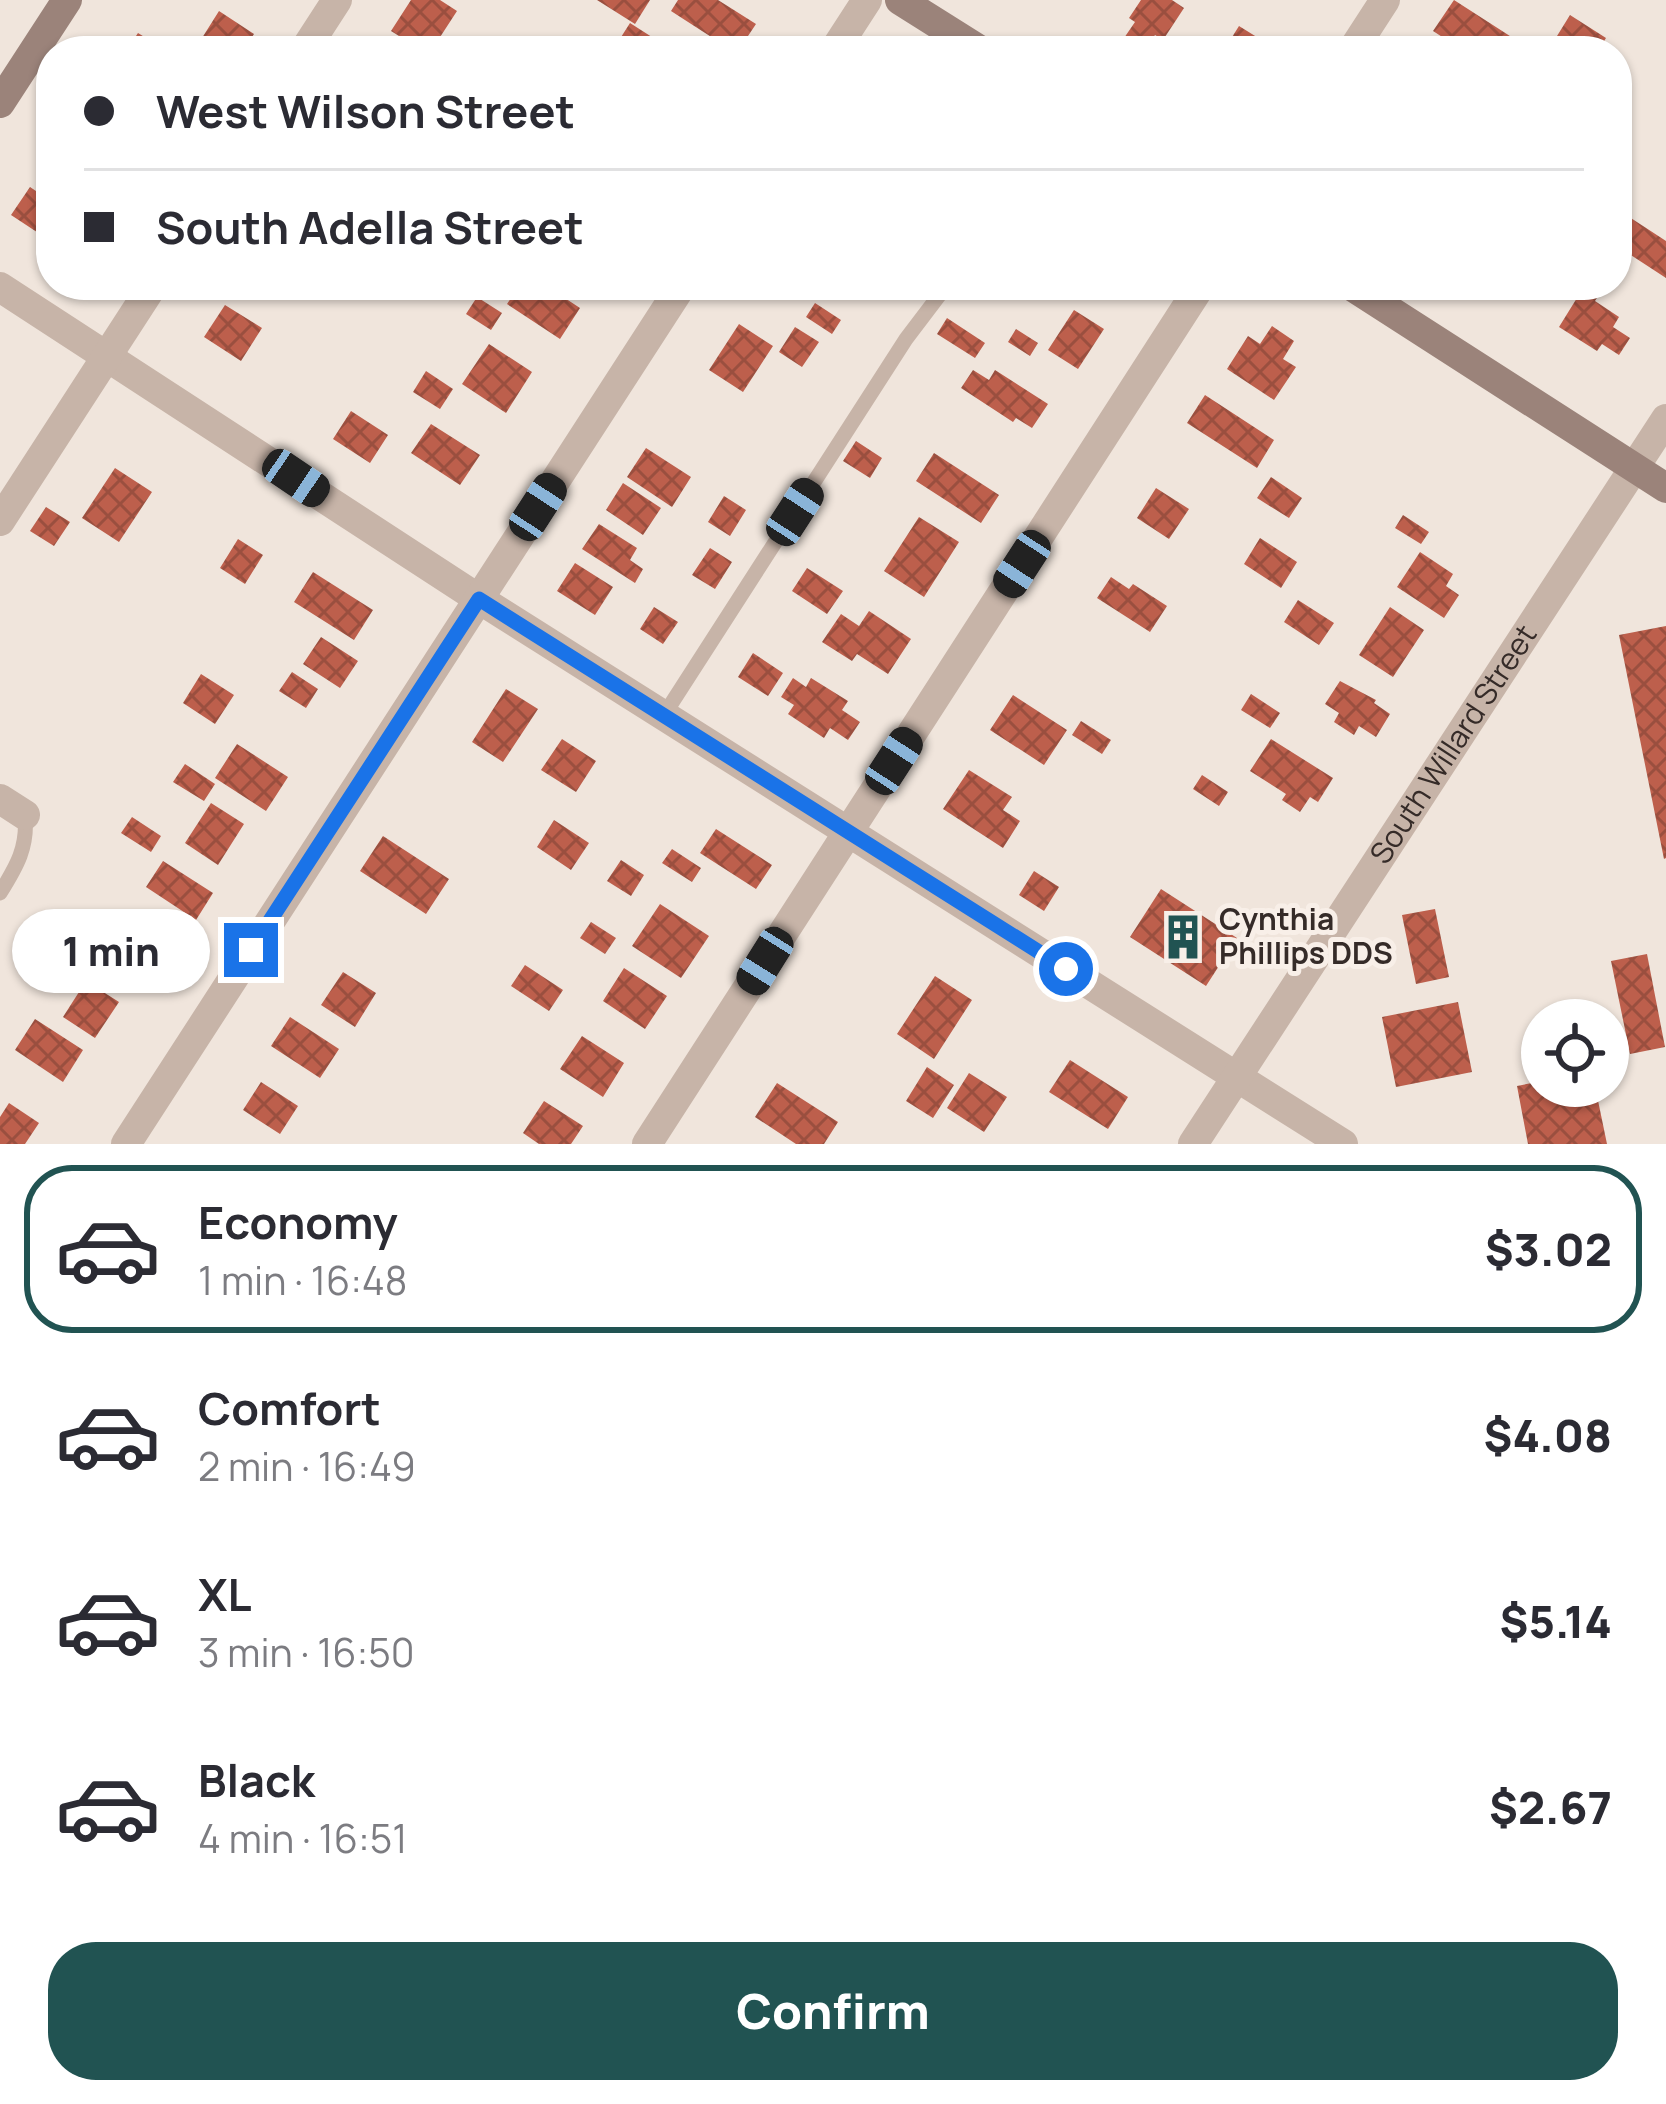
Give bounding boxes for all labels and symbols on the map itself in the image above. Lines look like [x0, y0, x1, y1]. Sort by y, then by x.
car [256, 443, 336, 513]
car [503, 467, 573, 547]
car [760, 472, 830, 552]
car [987, 524, 1057, 604]
street label: South Willard Street [1359, 616, 1545, 871]
car [859, 721, 929, 801]
place label: Cynthia Phillips DDS [1219, 898, 1393, 973]
callout: 1 min [11, 908, 209, 992]
building icon: Cynthia Phillips DDS [1158, 912, 1208, 962]
car [731, 921, 799, 1001]
route end [224, 923, 278, 977]
route start [1039, 942, 1093, 996]

